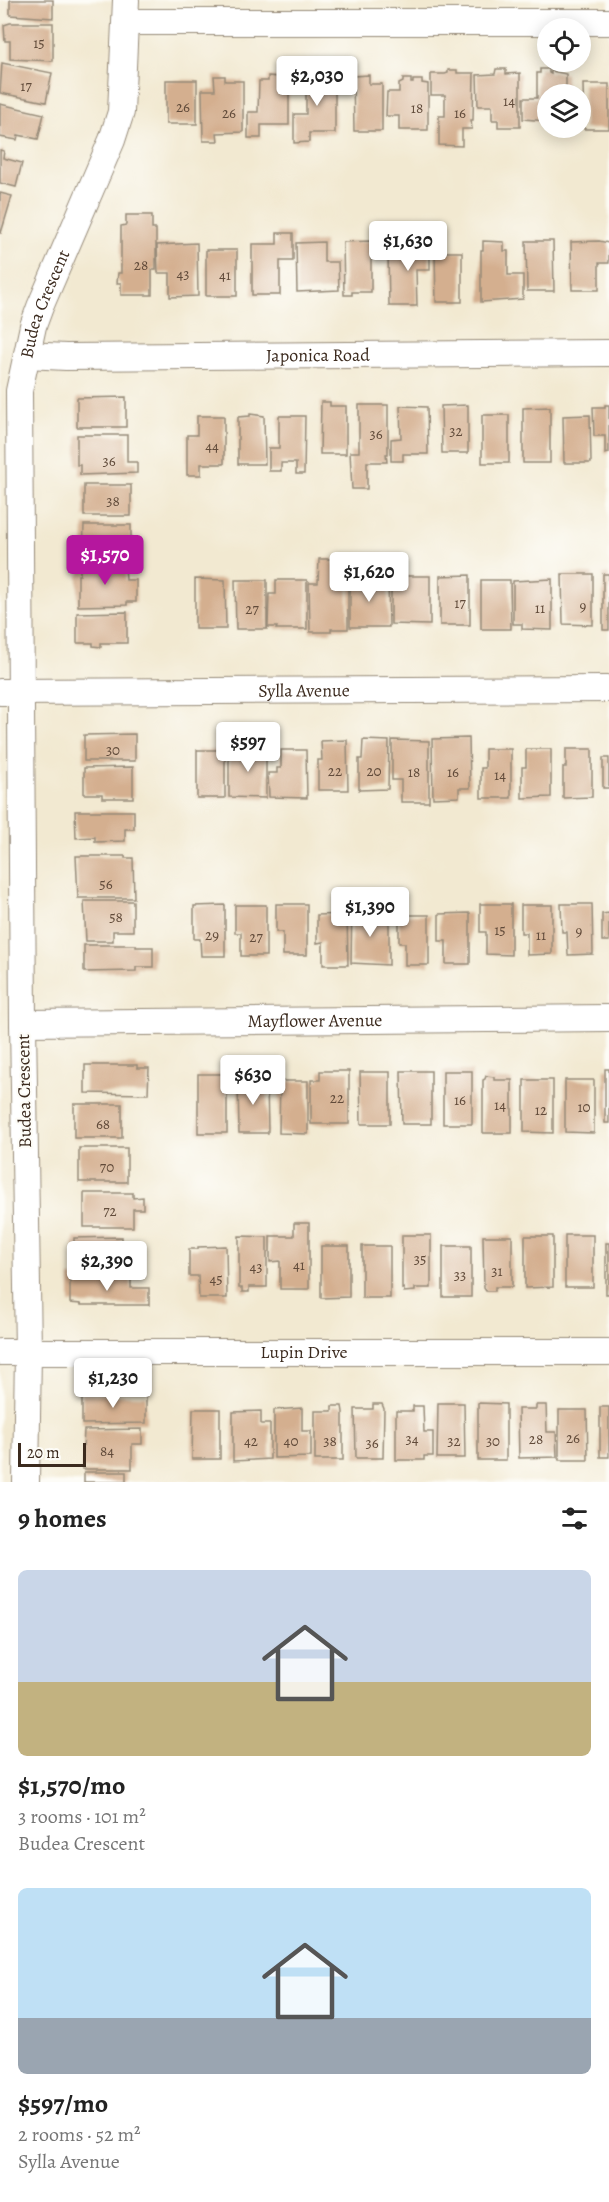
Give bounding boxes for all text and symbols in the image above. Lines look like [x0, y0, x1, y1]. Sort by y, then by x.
map controls [537, 18, 591, 138]
button: locate [537, 18, 591, 72]
house number: 15 [33, 33, 45, 53]
pin: $2,030 [268, 56, 366, 107]
text: $2,030 [290, 62, 344, 89]
house number: 17 [20, 76, 32, 96]
button: layers [537, 84, 591, 138]
house number: 14 [503, 91, 515, 111]
house number: 26 [176, 97, 190, 117]
house number: 18 [411, 98, 423, 118]
house number: 26 [222, 103, 236, 123]
house number: 16 [454, 103, 466, 123]
pin: $1,630 [359, 221, 457, 272]
text: $1,630 [383, 227, 433, 254]
street label: Budea Crescent [14, 246, 75, 361]
house number: 28 [134, 255, 148, 275]
house number: 43 [176, 264, 190, 284]
house number: 41 [219, 265, 231, 285]
street label: Japonica Road [266, 343, 370, 368]
house number: 32 [449, 421, 463, 441]
house number: 36 [369, 424, 383, 444]
house number: 44 [205, 436, 219, 456]
house number: 36 [102, 451, 116, 471]
house number: 38 [106, 491, 120, 511]
pin: $1,570 [56, 535, 154, 586]
text: $1,570 [81, 541, 130, 568]
pin: $1,620 [320, 552, 418, 603]
text: $1,620 [344, 558, 394, 585]
house number: 17 [454, 593, 466, 613]
house number: 9 [580, 596, 587, 616]
house number: 11 [535, 598, 545, 618]
house number: 27 [245, 599, 259, 619]
street label: Sylla Avenue [258, 678, 350, 703]
pin: $597 [212, 722, 284, 773]
text: $597 [230, 728, 266, 755]
house number: 30 [106, 740, 120, 760]
house number: 22 [328, 761, 342, 781]
house number: 20 [366, 761, 382, 781]
house number: 18 [408, 762, 420, 782]
house number: 16 [447, 762, 459, 782]
house number: 14 [494, 765, 506, 785]
house number: 56 [99, 874, 113, 894]
pin: $1,390 [321, 887, 419, 938]
text: $1,390 [345, 893, 395, 920]
house number: 58 [109, 907, 123, 927]
house number: 15 [494, 920, 506, 940]
house number: 9 [576, 921, 583, 941]
house number: 29 [205, 925, 219, 945]
house number: 11 [536, 925, 546, 945]
house number: 27 [249, 927, 263, 947]
street label: Mayflower Avenue [247, 1008, 383, 1033]
street label: Budea Crescent [11, 1034, 37, 1148]
pin: $630 [217, 1055, 289, 1106]
text: $630 [234, 1061, 272, 1088]
house number: 22 [330, 1088, 344, 1108]
house number: 16 [454, 1090, 466, 1110]
house number: 14 [494, 1095, 506, 1115]
house number: 10 [577, 1097, 591, 1117]
house number: 12 [535, 1100, 547, 1120]
house number: 68 [96, 1114, 110, 1134]
house number: 70 [100, 1157, 114, 1177]
house number: 72 [103, 1201, 117, 1221]
pin: $2,390 [58, 1241, 156, 1292]
text: $2,390 [81, 1247, 133, 1274]
house number: 35 [414, 1249, 426, 1269]
house number: 41 [293, 1255, 305, 1275]
house number: 43 [249, 1257, 263, 1277]
house number: 31 [491, 1261, 503, 1281]
house number: 33 [454, 1265, 466, 1285]
house number: 45 [209, 1269, 223, 1289]
street label: Lupin Drive [260, 1340, 348, 1364]
pin: $1,230 [64, 1358, 162, 1409]
text: $1,230 [88, 1364, 138, 1391]
house number: 26 [566, 1428, 580, 1448]
house number: 34 [405, 1429, 419, 1449]
house number: 28 [529, 1429, 543, 1449]
house number: 42 [244, 1431, 258, 1451]
house number: 40 [284, 1431, 298, 1451]
house number: 38 [323, 1431, 337, 1451]
house number: 32 [447, 1431, 461, 1451]
house number: 30 [486, 1431, 500, 1451]
house number: 36 [365, 1433, 379, 1453]
scale bar [18, 1440, 86, 1468]
house number: 84 [100, 1441, 114, 1461]
text: 20 m [27, 1442, 60, 1464]
text: 9 homes [18, 1501, 107, 1536]
icon: filters [558, 1502, 591, 1535]
icon: home [251, 1609, 359, 1717]
text: $1,570/mo [18, 1768, 125, 1803]
text: 3 rooms · 101 m² [18, 1803, 146, 1830]
text: Budea Crescent [18, 1830, 145, 1857]
icon: home [251, 1927, 359, 2035]
text: $597/mo [18, 2086, 108, 2121]
text: 2 rooms · 52 m² [18, 2121, 141, 2148]
text: Sylla Avenue [18, 2148, 120, 2175]

